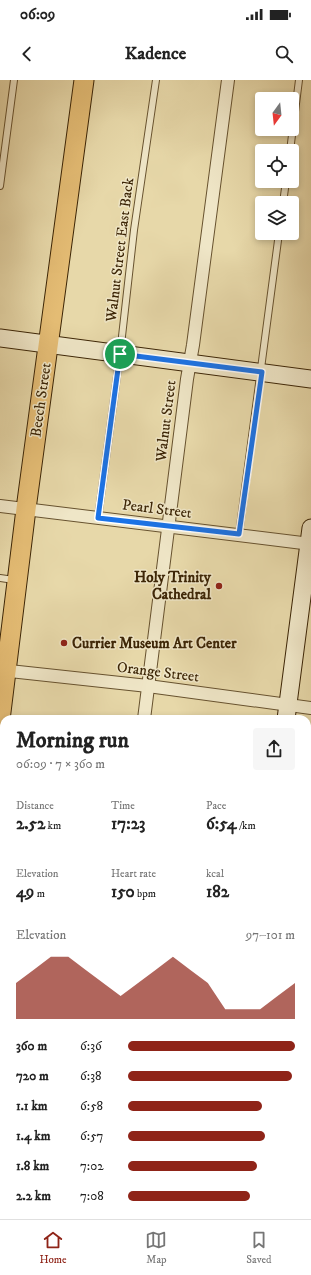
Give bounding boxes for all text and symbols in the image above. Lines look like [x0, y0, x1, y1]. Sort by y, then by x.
text: 06:09 [20, 5, 55, 24]
icon: back [16, 43, 38, 65]
text: Kadence [125, 43, 186, 65]
icon: search [273, 43, 295, 65]
north arrow [255, 92, 299, 136]
map controls [255, 92, 299, 240]
button: locate [255, 144, 299, 188]
street label: Walnut Street East Back [102, 176, 138, 324]
button: layers [255, 196, 299, 240]
pin [103, 337, 137, 371]
icon: arrive [109, 343, 131, 365]
street label: Beech Street [26, 361, 56, 438]
street label: Walnut Street [151, 379, 180, 464]
street label: Pearl Street [121, 495, 193, 523]
place label: Holy Trinity Cathedral [134, 568, 212, 604]
marker: Holy Trinity Cathedral [214, 581, 224, 591]
place label: Currier Museum Art Center [72, 634, 237, 653]
marker: Currier Museum Art Center [59, 638, 69, 648]
street label: Orange Street [116, 658, 200, 686]
text: Morning run [16, 727, 129, 754]
button: share [253, 728, 295, 770]
text: 06:09 · 7 × 360 m [16, 756, 105, 772]
text: Distance [16, 799, 54, 813]
text: Time [111, 799, 135, 813]
text: Pace [206, 799, 226, 813]
text: 2.52 [16, 813, 45, 835]
text: 17:23 [111, 813, 145, 835]
text: 6:54 [206, 813, 237, 835]
text: km [45, 819, 61, 833]
text: /km [237, 819, 256, 833]
text: Elevation [16, 867, 59, 881]
text: Heart rate [111, 867, 156, 881]
text: kcal [206, 867, 224, 881]
text: 49 [16, 881, 34, 903]
text: 150 [111, 881, 135, 903]
text: 182 [206, 881, 229, 903]
text: m [34, 887, 45, 901]
text: bpm [135, 887, 156, 901]
text: Elevation [16, 927, 66, 943]
text: 97–101 m [246, 927, 295, 943]
text: 360 m [16, 1038, 47, 1054]
text: 6:36 [80, 1038, 102, 1054]
text: 720 m [16, 1068, 49, 1084]
text: 6:38 [80, 1068, 102, 1084]
text: 1.1 km [16, 1098, 48, 1114]
text: 6:58 [80, 1098, 103, 1114]
text: 1.4 km [16, 1128, 50, 1144]
text: 6:57 [80, 1128, 103, 1144]
text: 1.8 km [16, 1158, 49, 1174]
text: 7:02 [80, 1158, 104, 1174]
text: 2.2 km [16, 1188, 51, 1204]
text: 7:08 [80, 1188, 104, 1204]
tab: Home [39, 1229, 67, 1267]
tab: Map [145, 1229, 167, 1267]
tab: Saved [246, 1229, 272, 1267]

